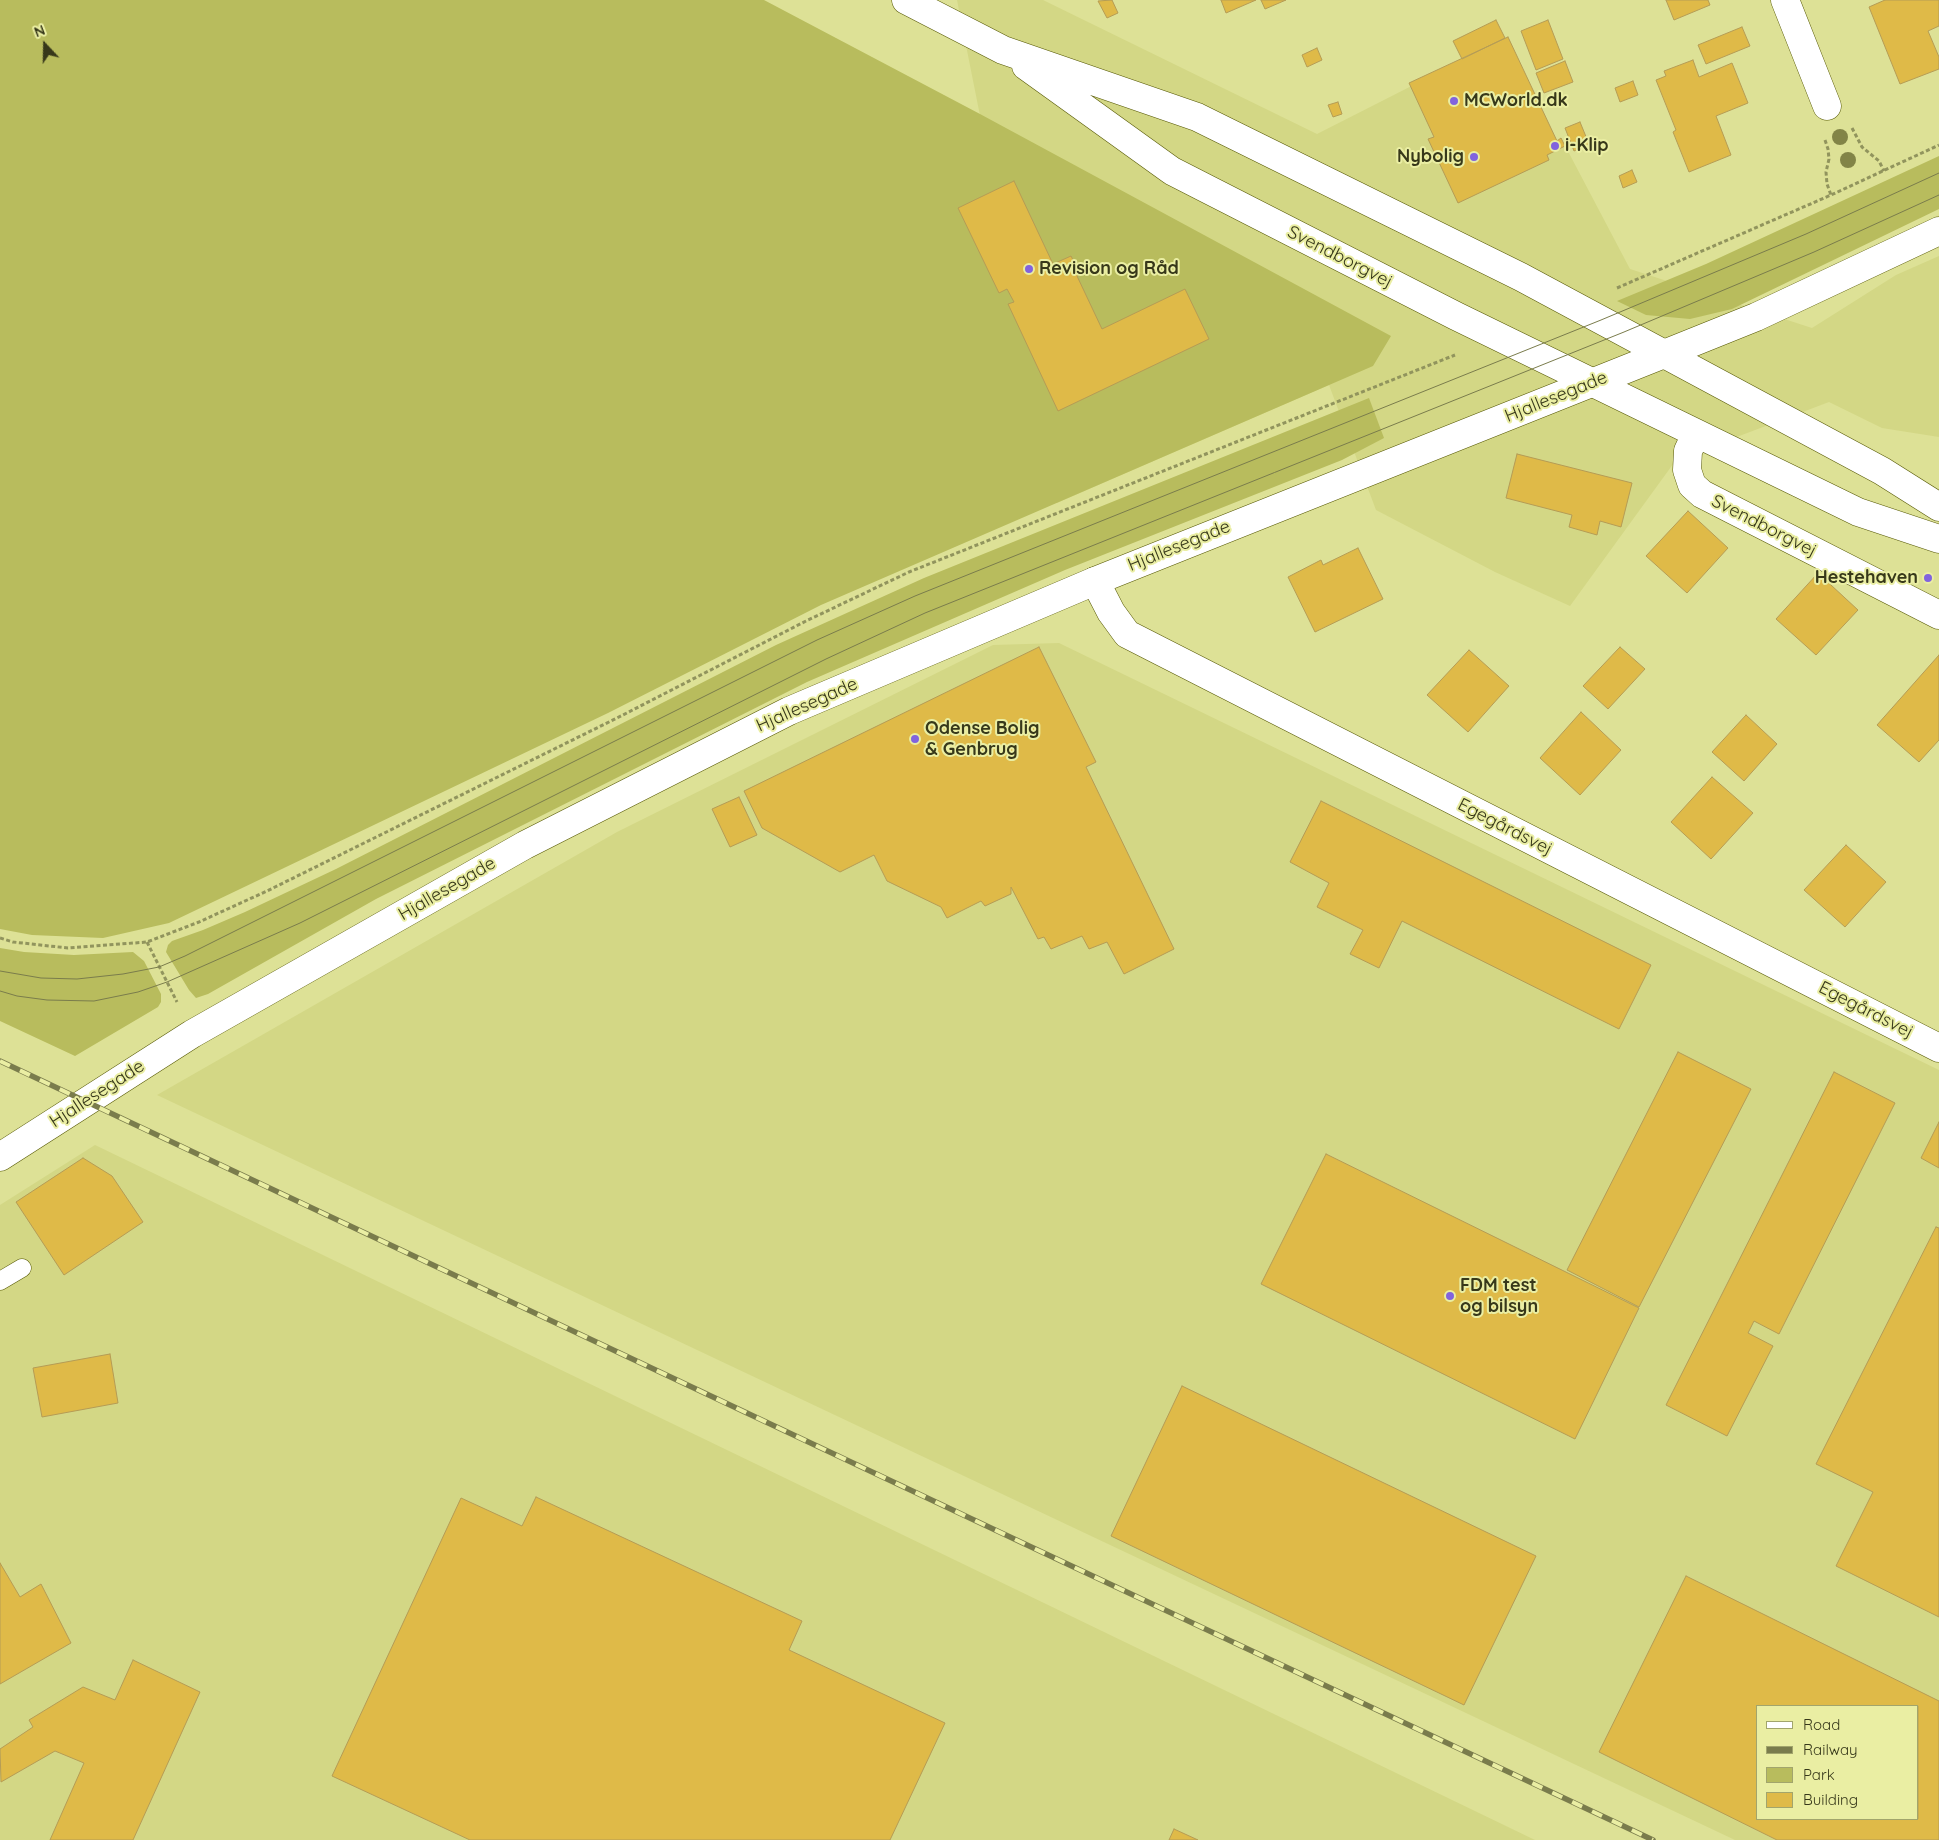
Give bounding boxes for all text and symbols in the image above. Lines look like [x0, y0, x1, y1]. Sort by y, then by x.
north arrow [20, 20, 70, 70]
text: N [32, 21, 48, 41]
place label: MCWorld.dk [1464, 90, 1568, 112]
marker: MCWorld.dk [1448, 95, 1460, 107]
place label: i-Klip [1565, 135, 1609, 157]
marker: i-Klip [1549, 140, 1561, 152]
place label: Nybolig [1397, 146, 1464, 168]
marker: Nybolig [1468, 151, 1480, 163]
street label: Svendborgvej [1284, 221, 1396, 293]
place label: Revision og Råd [1039, 258, 1179, 280]
marker: Revision og Råd [1023, 263, 1035, 275]
street label: Hjallesegade [1502, 367, 1610, 427]
street label: Svendborgvej [1708, 490, 1820, 562]
street label: Hjallesegade [1125, 516, 1233, 576]
place label: Hestehaven [1815, 567, 1918, 589]
marker: Hestehaven [1922, 572, 1934, 584]
street label: Hjallesegade [753, 673, 861, 737]
place label: Odense Bolig & Genbrug [925, 718, 1039, 761]
marker: Odense Bolig & Genbrug [909, 733, 921, 745]
street label: Egegårdsvej [1454, 794, 1556, 860]
street label: Hjallesegade [395, 852, 499, 926]
street label: Egegårdsvej [1815, 977, 1917, 1043]
street label: Hjallesegade [46, 1055, 148, 1133]
place label: FDM test og bilsyn [1460, 1275, 1538, 1318]
marker: FDM test og bilsyn [1444, 1290, 1456, 1302]
legend [1756, 1705, 1919, 1820]
text: Road [1803, 1715, 1840, 1734]
text: Railway [1803, 1740, 1858, 1759]
text: Park [1803, 1765, 1835, 1784]
text: Building [1803, 1790, 1858, 1809]

